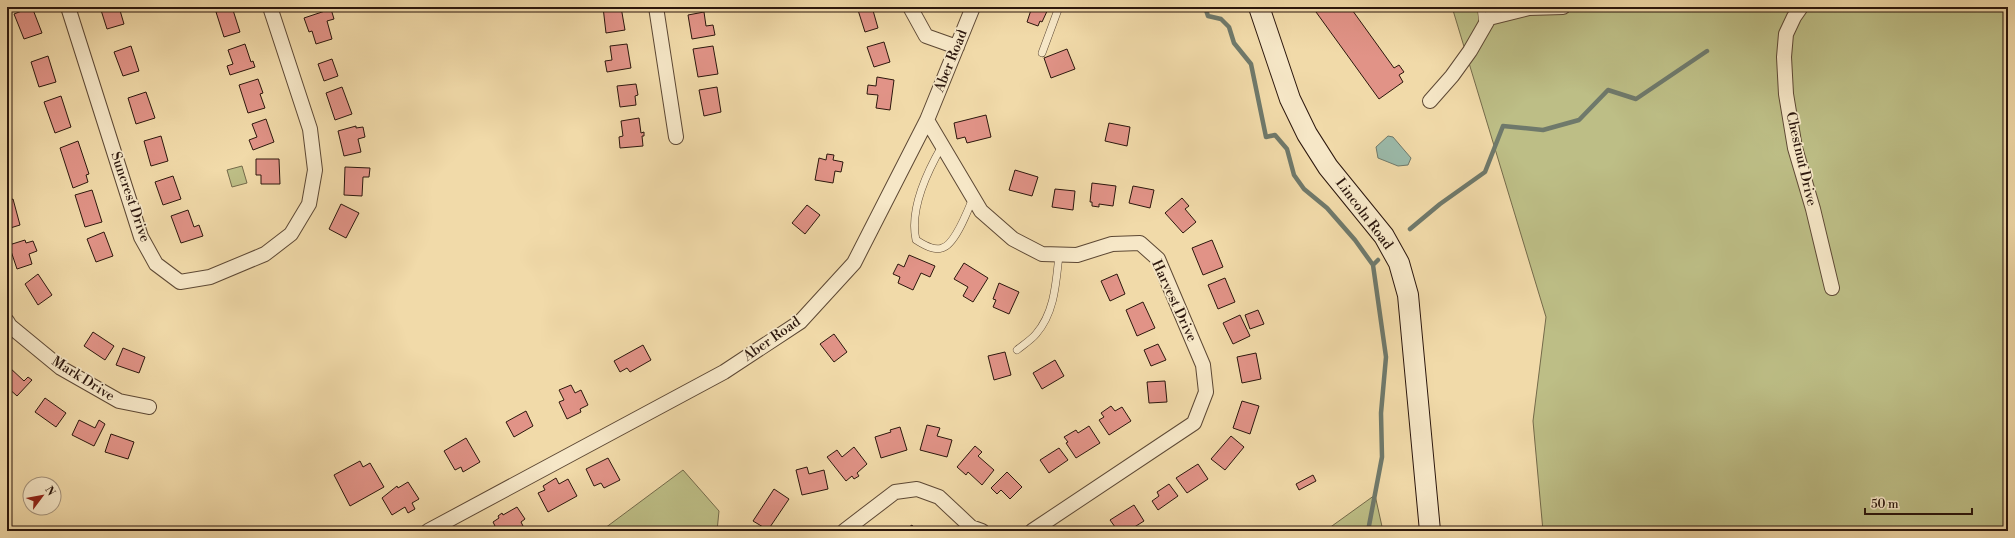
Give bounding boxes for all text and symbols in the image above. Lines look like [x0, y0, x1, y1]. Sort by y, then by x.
street label: Aber Road [930, 27, 972, 96]
street label: Chestnut Drive [1781, 110, 1821, 208]
street label: Suncrest Drive [106, 150, 154, 244]
street label: Lincoln Road [1331, 175, 1397, 253]
street label: Harvest Drive [1147, 257, 1201, 345]
street label: Aber Road [739, 313, 804, 366]
street label: Mark Drive [48, 353, 118, 405]
north arrow [22, 476, 62, 516]
text: N [41, 484, 58, 499]
scale bar [1865, 490, 1972, 516]
text: 50 m [1871, 497, 1899, 512]

